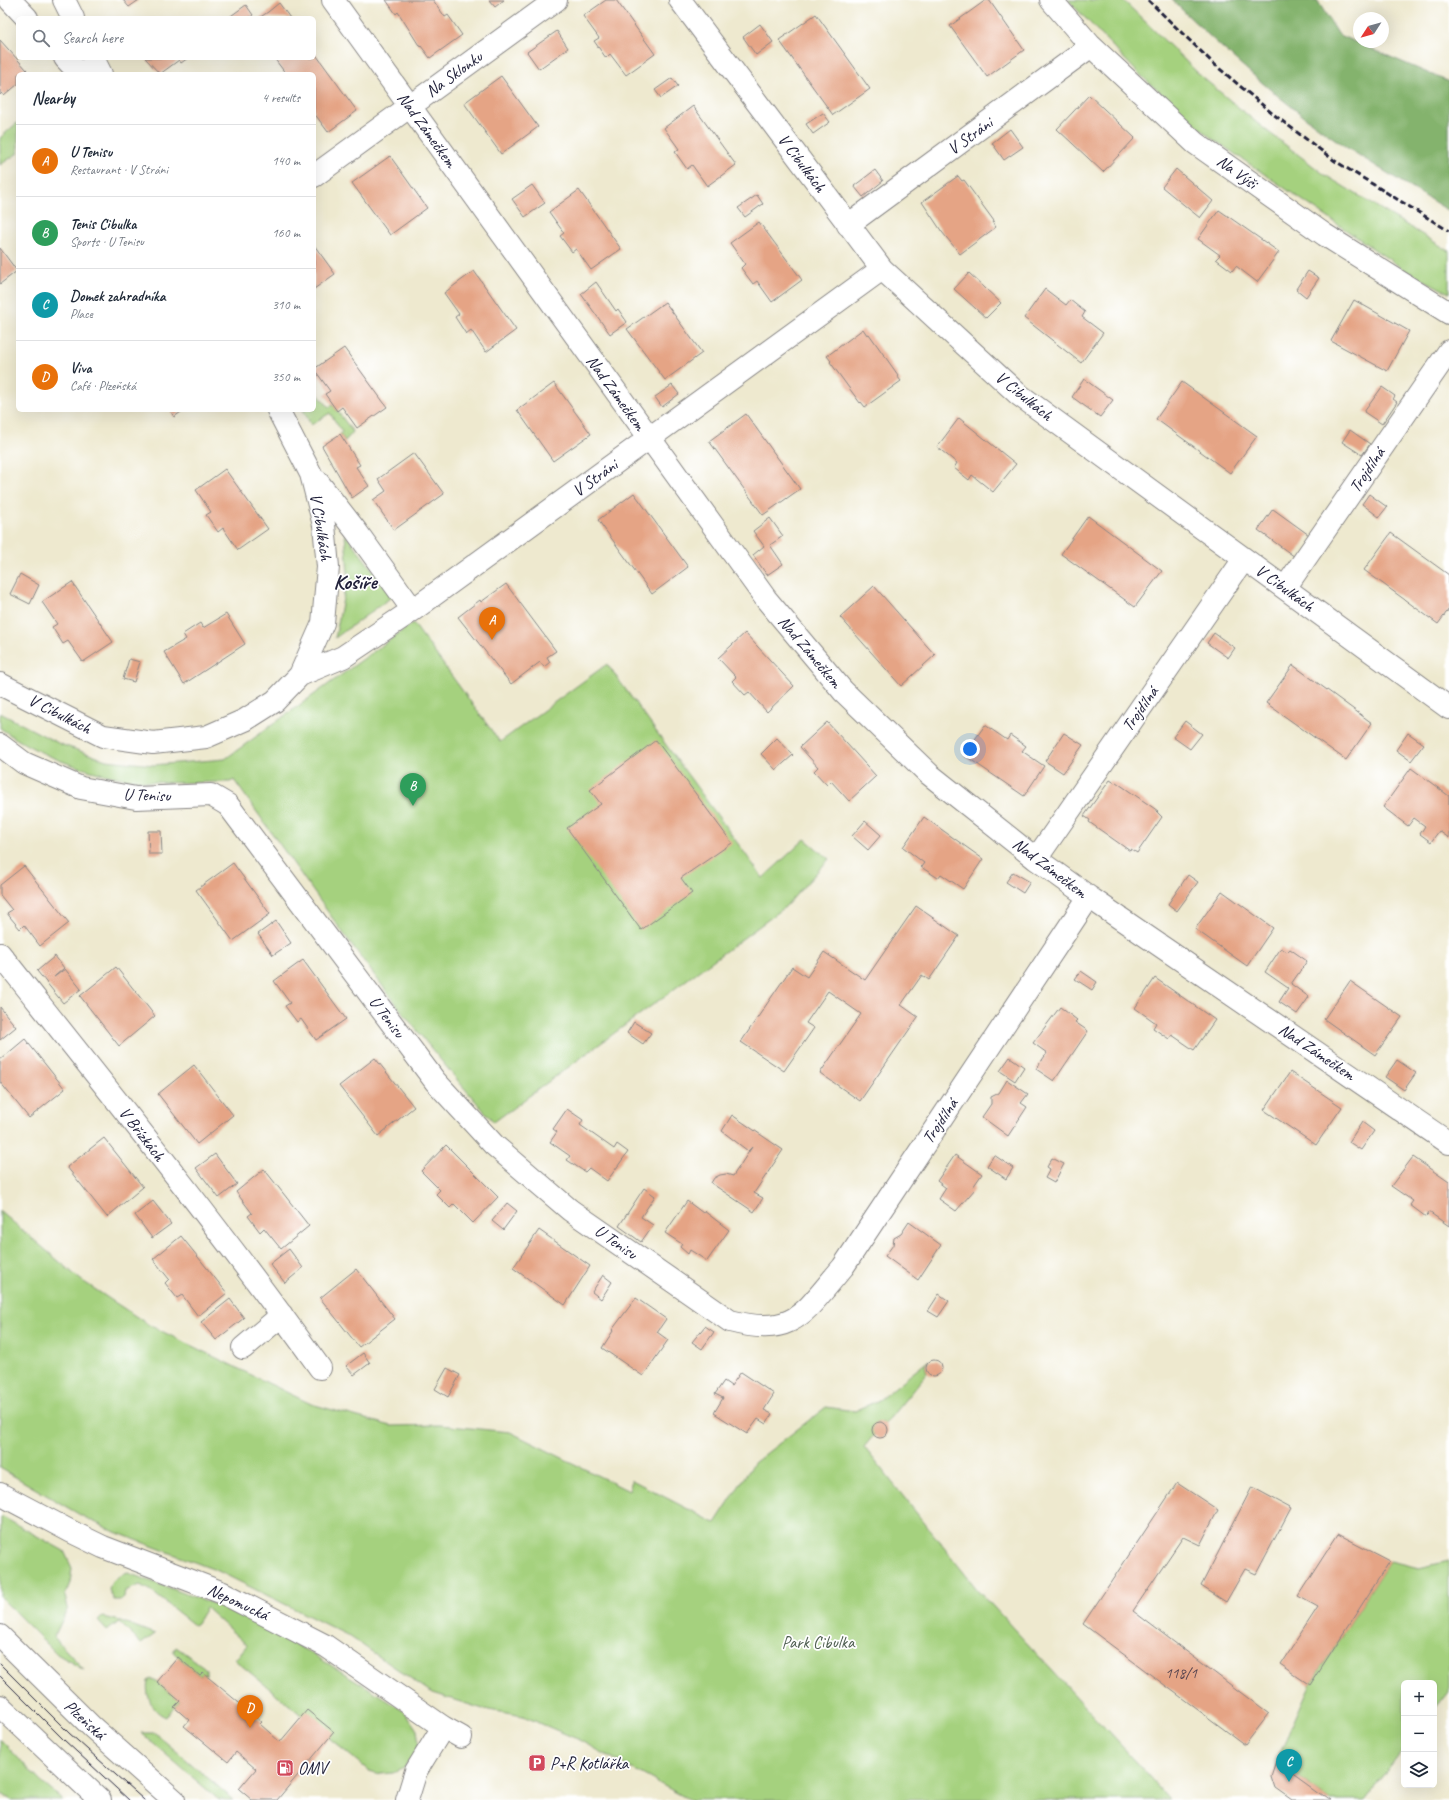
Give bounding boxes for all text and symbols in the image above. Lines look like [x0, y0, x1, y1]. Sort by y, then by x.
north arrow [1353, 12, 1389, 48]
search box [16, 16, 316, 60]
icon: search [30, 27, 52, 49]
text: Search here [62, 29, 123, 48]
street label: Na Sklonku [421, 45, 488, 102]
text: Nearby [32, 88, 75, 109]
street label: Nad Zámečkem [393, 88, 462, 173]
text: 4 results [262, 90, 300, 106]
street label: V Stráni [943, 112, 998, 159]
street label: V Cibulkách [773, 130, 832, 197]
text: U Tenisu [70, 143, 112, 162]
street label: Na Výši [1213, 150, 1263, 195]
text: A [42, 153, 48, 169]
text: 140 m [272, 153, 300, 169]
text: Restaurant · V Stráni [70, 162, 168, 178]
text: Tenis Cibulka [70, 215, 136, 234]
text: B [42, 225, 48, 241]
text: 160 m [272, 225, 300, 241]
text: Sports · U Tenisu [70, 234, 144, 250]
text: Domek zahradníka [70, 287, 165, 306]
text: C [42, 297, 48, 313]
text: 310 m [272, 297, 300, 313]
text: Place [70, 306, 93, 322]
street label: Nad Zámečkem [582, 351, 651, 436]
text: Viva [70, 359, 92, 378]
street label: V Cibulkách [991, 367, 1058, 426]
text: D [41, 369, 49, 385]
text: 350 m [272, 369, 300, 385]
text: Café · Plzeňská [70, 378, 136, 394]
street label: Trojdílná [1344, 442, 1391, 497]
street label: V Stráni [568, 454, 623, 501]
street label: V Cibulkách [305, 492, 337, 563]
street label: V Cibulkách [1251, 560, 1320, 617]
district label: Košíře [334, 569, 378, 595]
pin: A [479, 607, 505, 640]
street label: Nad Zámečkem [774, 612, 847, 694]
street label: Trojdílná [1117, 681, 1164, 735]
street label: V Cibulkách [25, 689, 96, 739]
your location [960, 739, 980, 759]
pin: B [400, 773, 426, 806]
street label: U Tenisu [123, 784, 173, 806]
street label: Nad Zámečkem [1008, 833, 1093, 904]
street label: U Tenisu [364, 992, 411, 1043]
street label: Nad Zámečkem [1275, 1019, 1361, 1086]
street label: Trojdílná [917, 1093, 964, 1148]
street label: V Břízkách [114, 1103, 171, 1166]
street label: U Tenisu [591, 1220, 643, 1265]
street label: Nepomucká [204, 1579, 273, 1626]
park label: Park Cibulka [782, 1632, 856, 1653]
house number: 118/1 [1165, 1664, 1198, 1683]
map controls [1401, 1680, 1437, 1788]
button: + [1401, 1680, 1437, 1716]
pin: D [237, 1695, 263, 1728]
street label: Plzeňská [60, 1696, 111, 1745]
button: − [1401, 1716, 1437, 1752]
pin: C [1276, 1749, 1302, 1782]
button: layers [1401, 1752, 1437, 1788]
parking icon: P+R Kotlářka [527, 1753, 547, 1773]
place label: P+R Kotlářka [550, 1753, 630, 1774]
fuel station icon: OMV [275, 1758, 295, 1778]
place label: OMV [298, 1758, 331, 1779]

